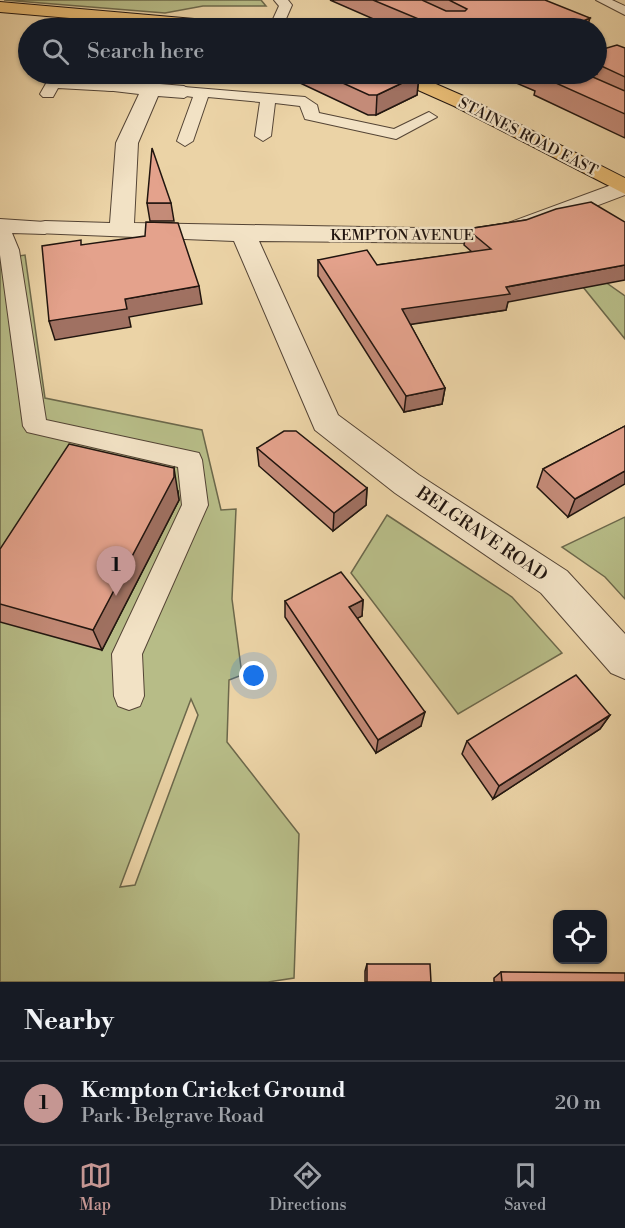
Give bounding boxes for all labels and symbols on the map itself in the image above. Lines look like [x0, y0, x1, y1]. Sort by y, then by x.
street label: STAINES ROAD EAST [455, 94, 601, 181]
street label: KEMPTON AVENUE [330, 226, 474, 245]
street label: BELGRAVE ROAD [411, 481, 552, 586]
pin: 1 [96, 546, 136, 596]
your location [239, 661, 268, 690]

